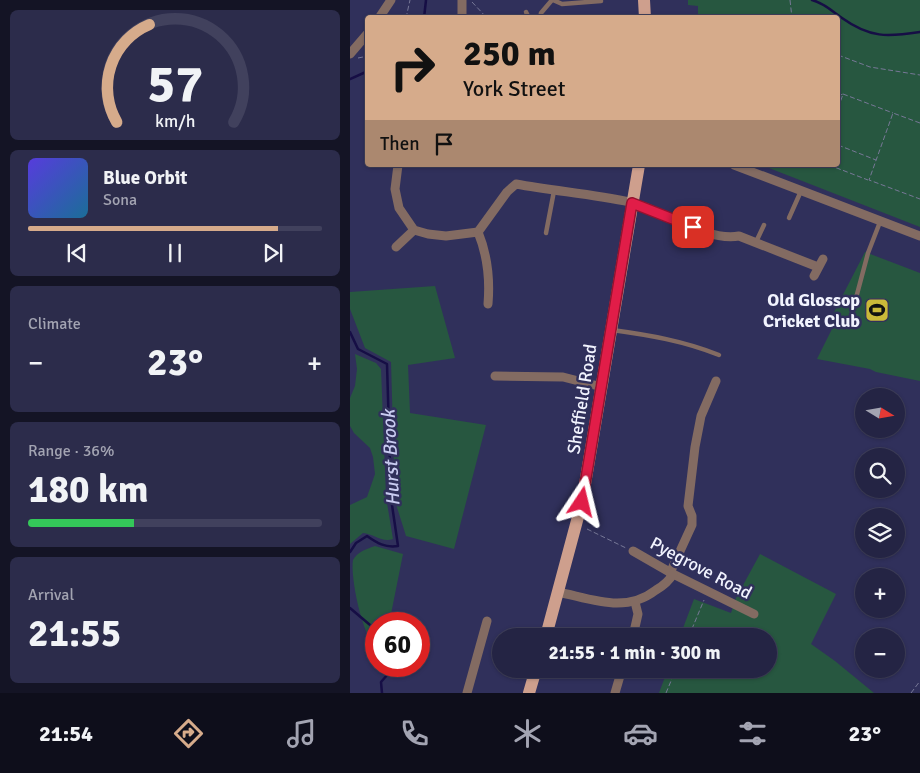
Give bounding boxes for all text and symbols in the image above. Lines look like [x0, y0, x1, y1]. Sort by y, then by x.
text: 250 m [463, 32, 556, 75]
icon: right [380, 35, 445, 100]
text: 57 [147, 52, 203, 116]
text: York Street [463, 75, 566, 102]
text: km/h [155, 110, 195, 132]
icon: arrive [430, 130, 458, 158]
text: Then [380, 132, 420, 156]
text: Blue Orbit [103, 166, 187, 190]
text: Sona [103, 190, 137, 210]
pin [672, 206, 714, 248]
icon: arrive [679, 213, 707, 241]
icon: previous [63, 239, 91, 267]
icon: pause [161, 239, 189, 267]
icon: next [259, 239, 287, 267]
place label: Old Glossop Cricket Club [763, 289, 860, 332]
sports icon: Old Glossop Cricket Club [864, 297, 890, 323]
text: Climate [28, 314, 81, 334]
text: 23° [147, 339, 203, 386]
street label: Sheffield Road [562, 342, 602, 456]
text: − [28, 346, 43, 380]
text: + [307, 346, 322, 380]
north arrow [855, 388, 905, 438]
map controls [855, 388, 905, 678]
water label: Hurst Brook [376, 408, 406, 507]
text: Range · 36% [28, 441, 114, 461]
button: search [855, 448, 905, 498]
text: 180 km [28, 466, 149, 513]
position arrow [555, 475, 607, 527]
button: layers [855, 508, 905, 558]
street label: Pyegrove Road [646, 532, 756, 604]
button: + [855, 568, 905, 618]
text: Arrival [28, 585, 74, 605]
text: 21:55 [28, 610, 121, 657]
speed limit sign: 60 [365, 612, 430, 677]
button: − [855, 628, 905, 678]
text: 21:55 · 1 min · 300 m [548, 641, 721, 665]
icon: directions [171, 716, 206, 751]
icon: music [284, 716, 319, 751]
icon: phone [397, 716, 432, 751]
icon: climate [510, 716, 545, 751]
icon: car [623, 716, 658, 751]
icon: filters [735, 716, 770, 751]
text: 21:54 [39, 720, 93, 747]
text: 23° [848, 720, 881, 747]

